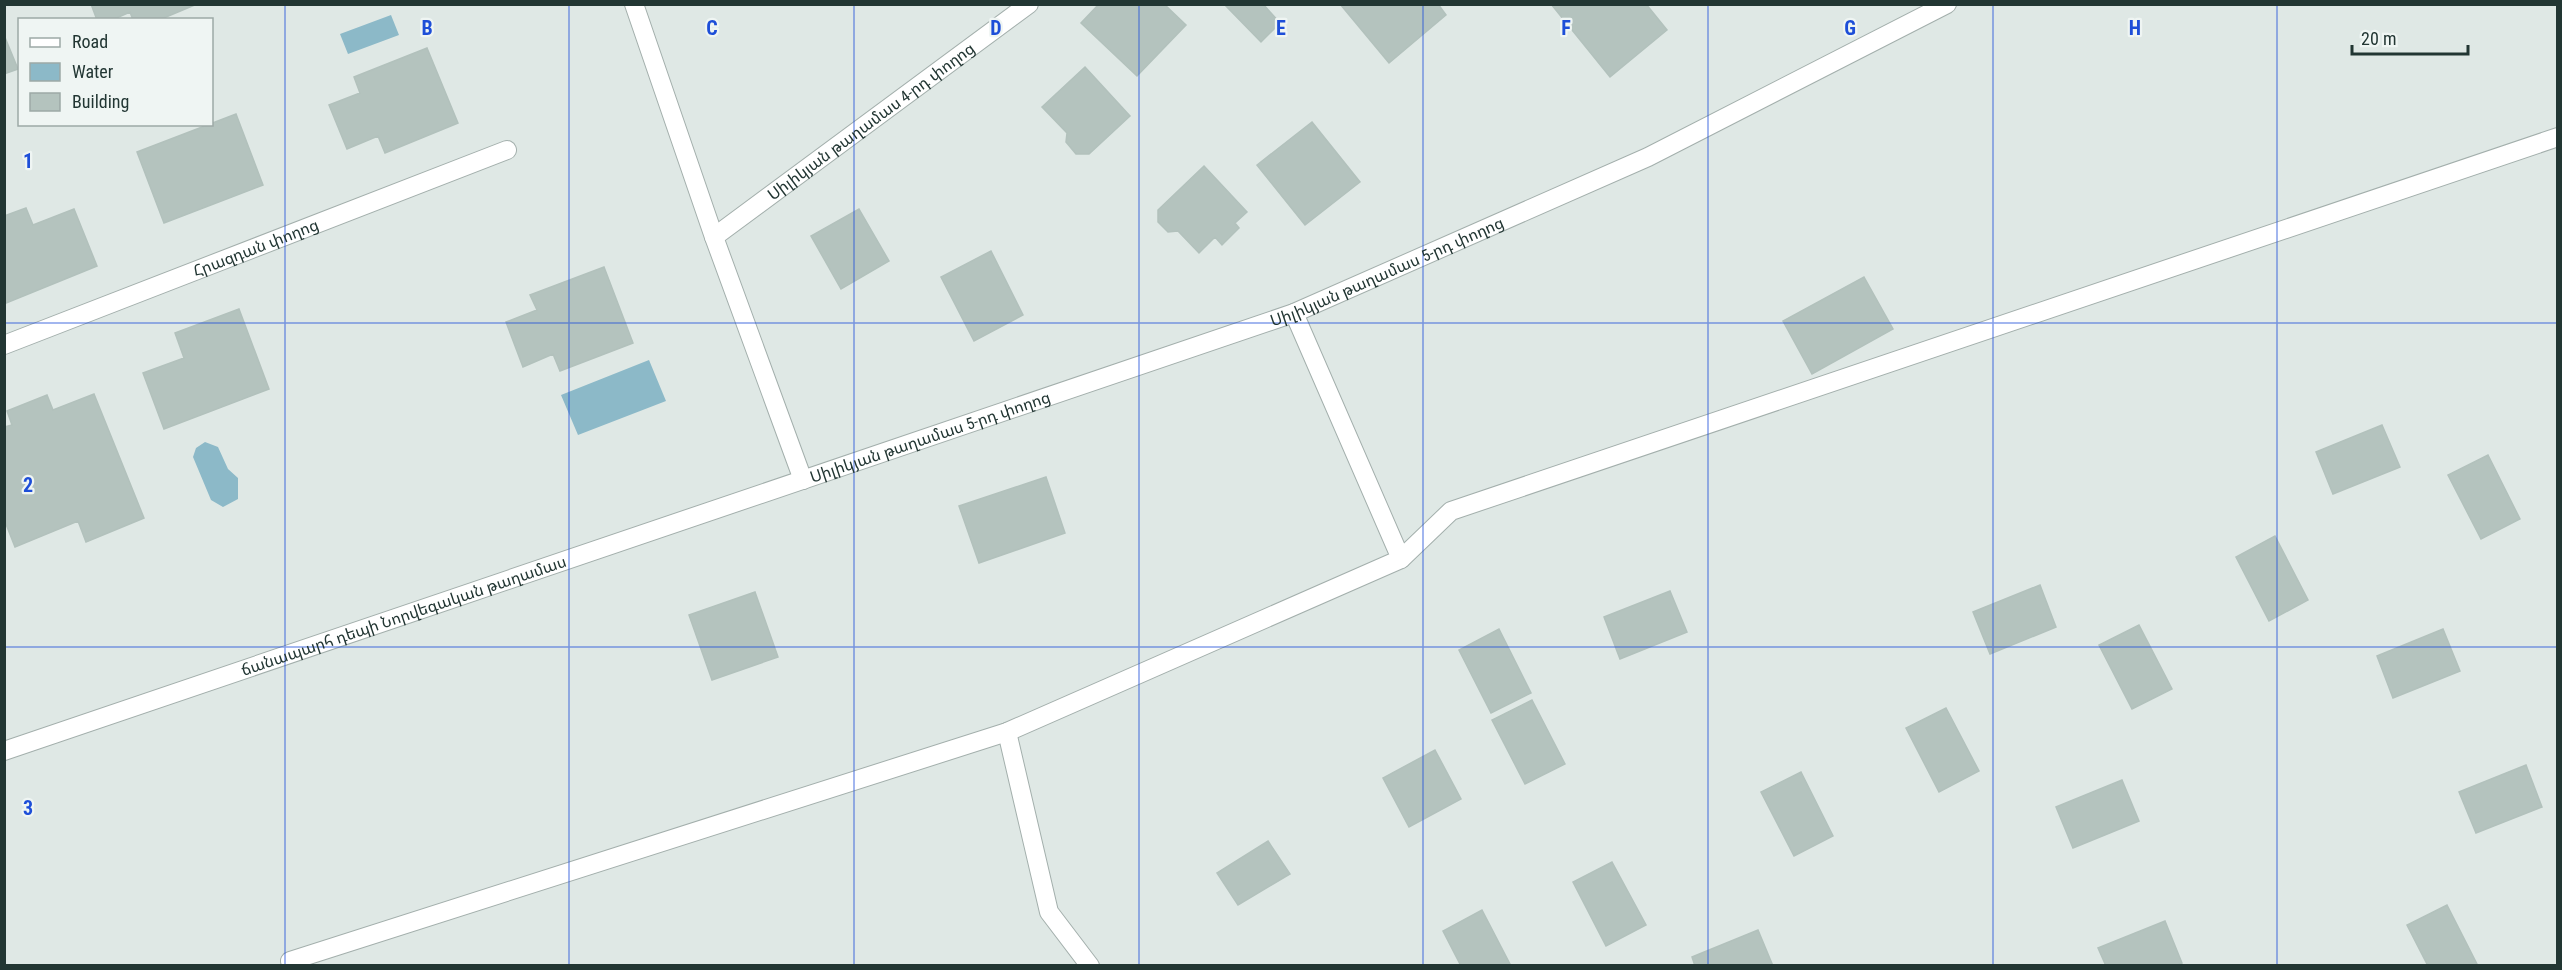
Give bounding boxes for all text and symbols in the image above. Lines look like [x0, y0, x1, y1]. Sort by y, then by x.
text: B [421, 16, 433, 40]
text: C [706, 16, 718, 40]
text: D [990, 16, 1002, 40]
text: E [1276, 16, 1286, 40]
text: F [1561, 16, 1571, 40]
text: G [1844, 16, 1856, 40]
text: H [2129, 16, 2141, 40]
legend [18, 18, 213, 126]
scale bar [2352, 18, 2468, 56]
text: 20 m [2361, 28, 2396, 49]
text: Road [72, 31, 108, 52]
street label: Սիլիկյան թաղամաս 4-րդ փողոց [764, 39, 978, 204]
text: Water [72, 61, 114, 82]
text: Building [72, 91, 129, 112]
text: 1 [23, 149, 33, 173]
street label: Սիլիկյան թաղամաս 5-րդ փողոց [1268, 213, 1507, 330]
street label: Հրազդան փողոց [190, 215, 321, 281]
street label: Սիլիկյան թաղամաս 5-րդ փողոց [808, 387, 1053, 487]
text: 2 [23, 473, 33, 497]
street label: ճանապարհ դեպի Նորվեգական թաղամաս [239, 552, 569, 680]
text: 3 [23, 796, 33, 820]

